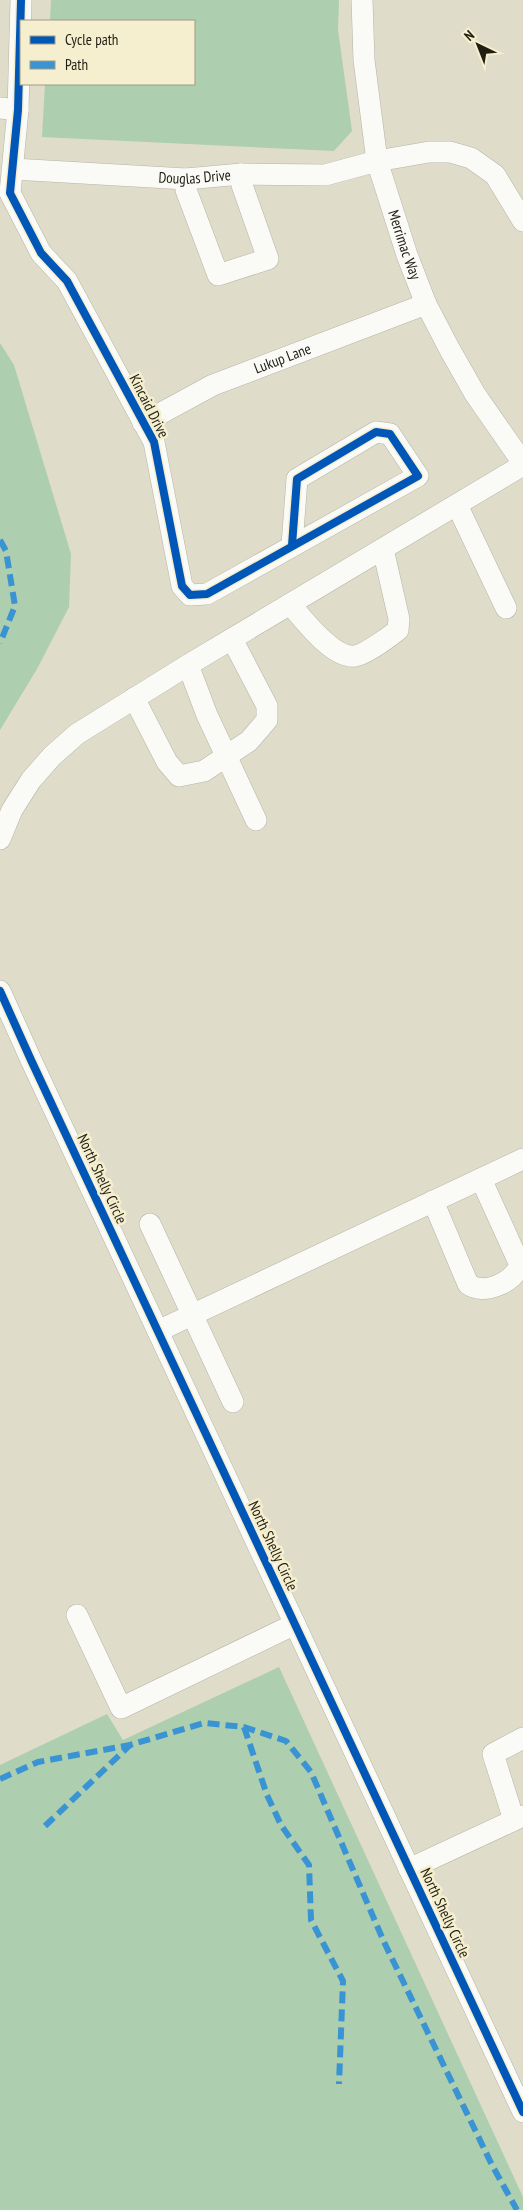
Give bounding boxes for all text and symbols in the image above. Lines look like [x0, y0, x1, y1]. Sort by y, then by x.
legend [20, 20, 195, 85]
north arrow [453, 20, 503, 70]
text: N [460, 26, 478, 45]
text: Cycle path [65, 30, 118, 49]
text: Path [65, 55, 88, 74]
street label: Douglas Drive [158, 165, 232, 188]
street label: Merrimac Way [384, 207, 426, 282]
street label: Lukup Lane [251, 339, 313, 378]
street label: Kincaid Drive [125, 371, 174, 441]
street label: North Shelly Circle [73, 1131, 132, 1227]
street label: North Shelly Circle [244, 1498, 303, 1594]
street label: North Shelly Circle [416, 1865, 475, 1961]

